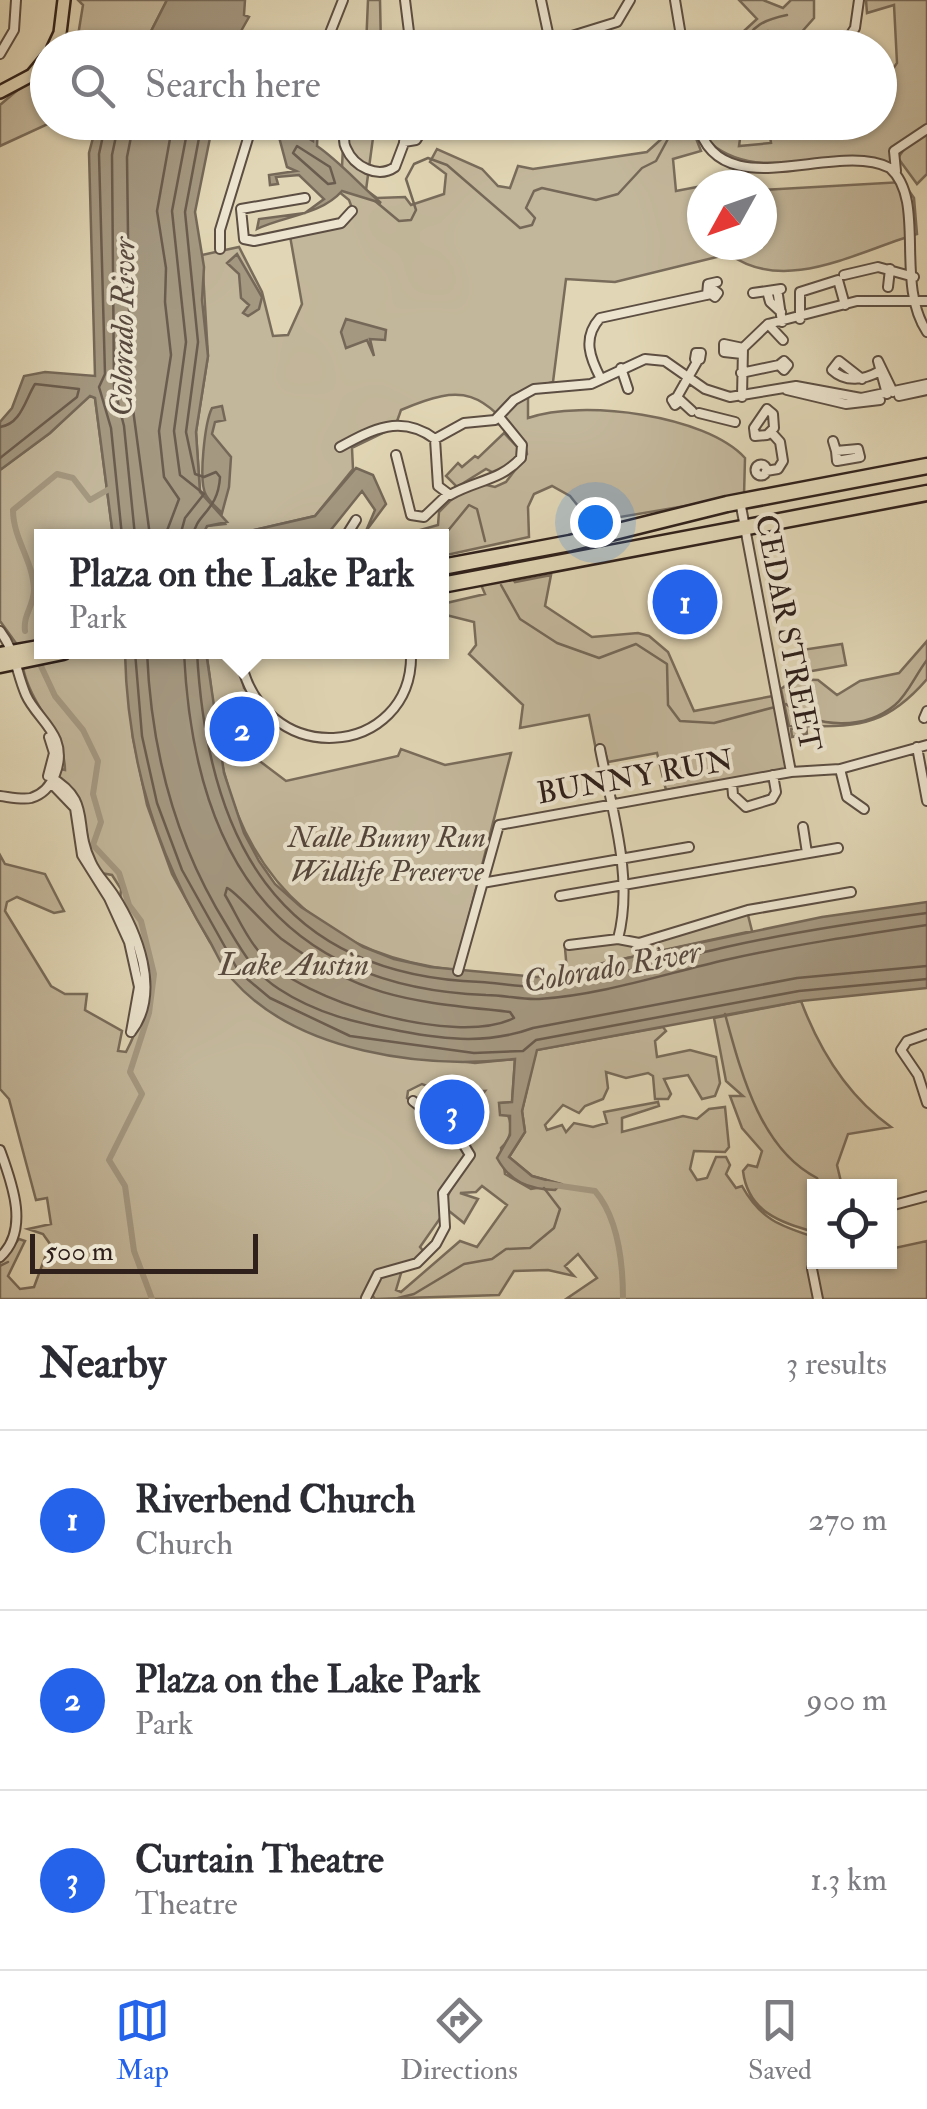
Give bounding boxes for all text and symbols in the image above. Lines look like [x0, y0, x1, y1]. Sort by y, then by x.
search box [30, 30, 897, 140]
icon: search [65, 58, 120, 113]
text: Search here [145, 61, 321, 109]
north arrow [687, 170, 777, 260]
water label: Colorado River [101, 235, 145, 417]
your location [570, 497, 621, 548]
street label: CEDAR STREET [747, 511, 829, 755]
popup [34, 529, 449, 659]
text: Plaza on the Lake Park [69, 550, 414, 598]
pin: 1 [652, 564, 718, 640]
text: Park [69, 598, 127, 638]
pin: 2 [210, 692, 274, 766]
street label: BUNNY RUN [534, 742, 736, 812]
park label: Nalle Bunny Run Wildlife Preserve [286, 819, 486, 890]
water label: Colorado River [520, 931, 706, 1002]
water label: Lake Austin [217, 945, 369, 985]
pin: 3 [420, 1074, 484, 1150]
map controls [807, 1179, 897, 1269]
button: locate [807, 1179, 897, 1269]
scale bar [30, 1229, 258, 1274]
text: 500 m [45, 1234, 113, 1269]
text: Nearby [40, 1338, 166, 1390]
text: 3 results [786, 1344, 887, 1384]
text: Riverbend Church [135, 1476, 415, 1524]
text: 1 [67, 1500, 78, 1540]
text: 270 m [808, 1500, 887, 1540]
text: Church [135, 1524, 233, 1564]
text: Plaza on the Lake Park [135, 1656, 480, 1704]
text: 2 [64, 1680, 81, 1720]
text: 900 m [806, 1680, 887, 1720]
text: Park [135, 1704, 193, 1744]
text: Curtain Theatre [135, 1836, 384, 1884]
text: 3 [66, 1860, 79, 1900]
text: 1.3 km [810, 1860, 887, 1900]
text: Theatre [135, 1884, 238, 1924]
tab: Map [115, 1993, 170, 2088]
tab: Directions [400, 1993, 518, 2088]
tab: Saved [748, 1993, 812, 2088]

